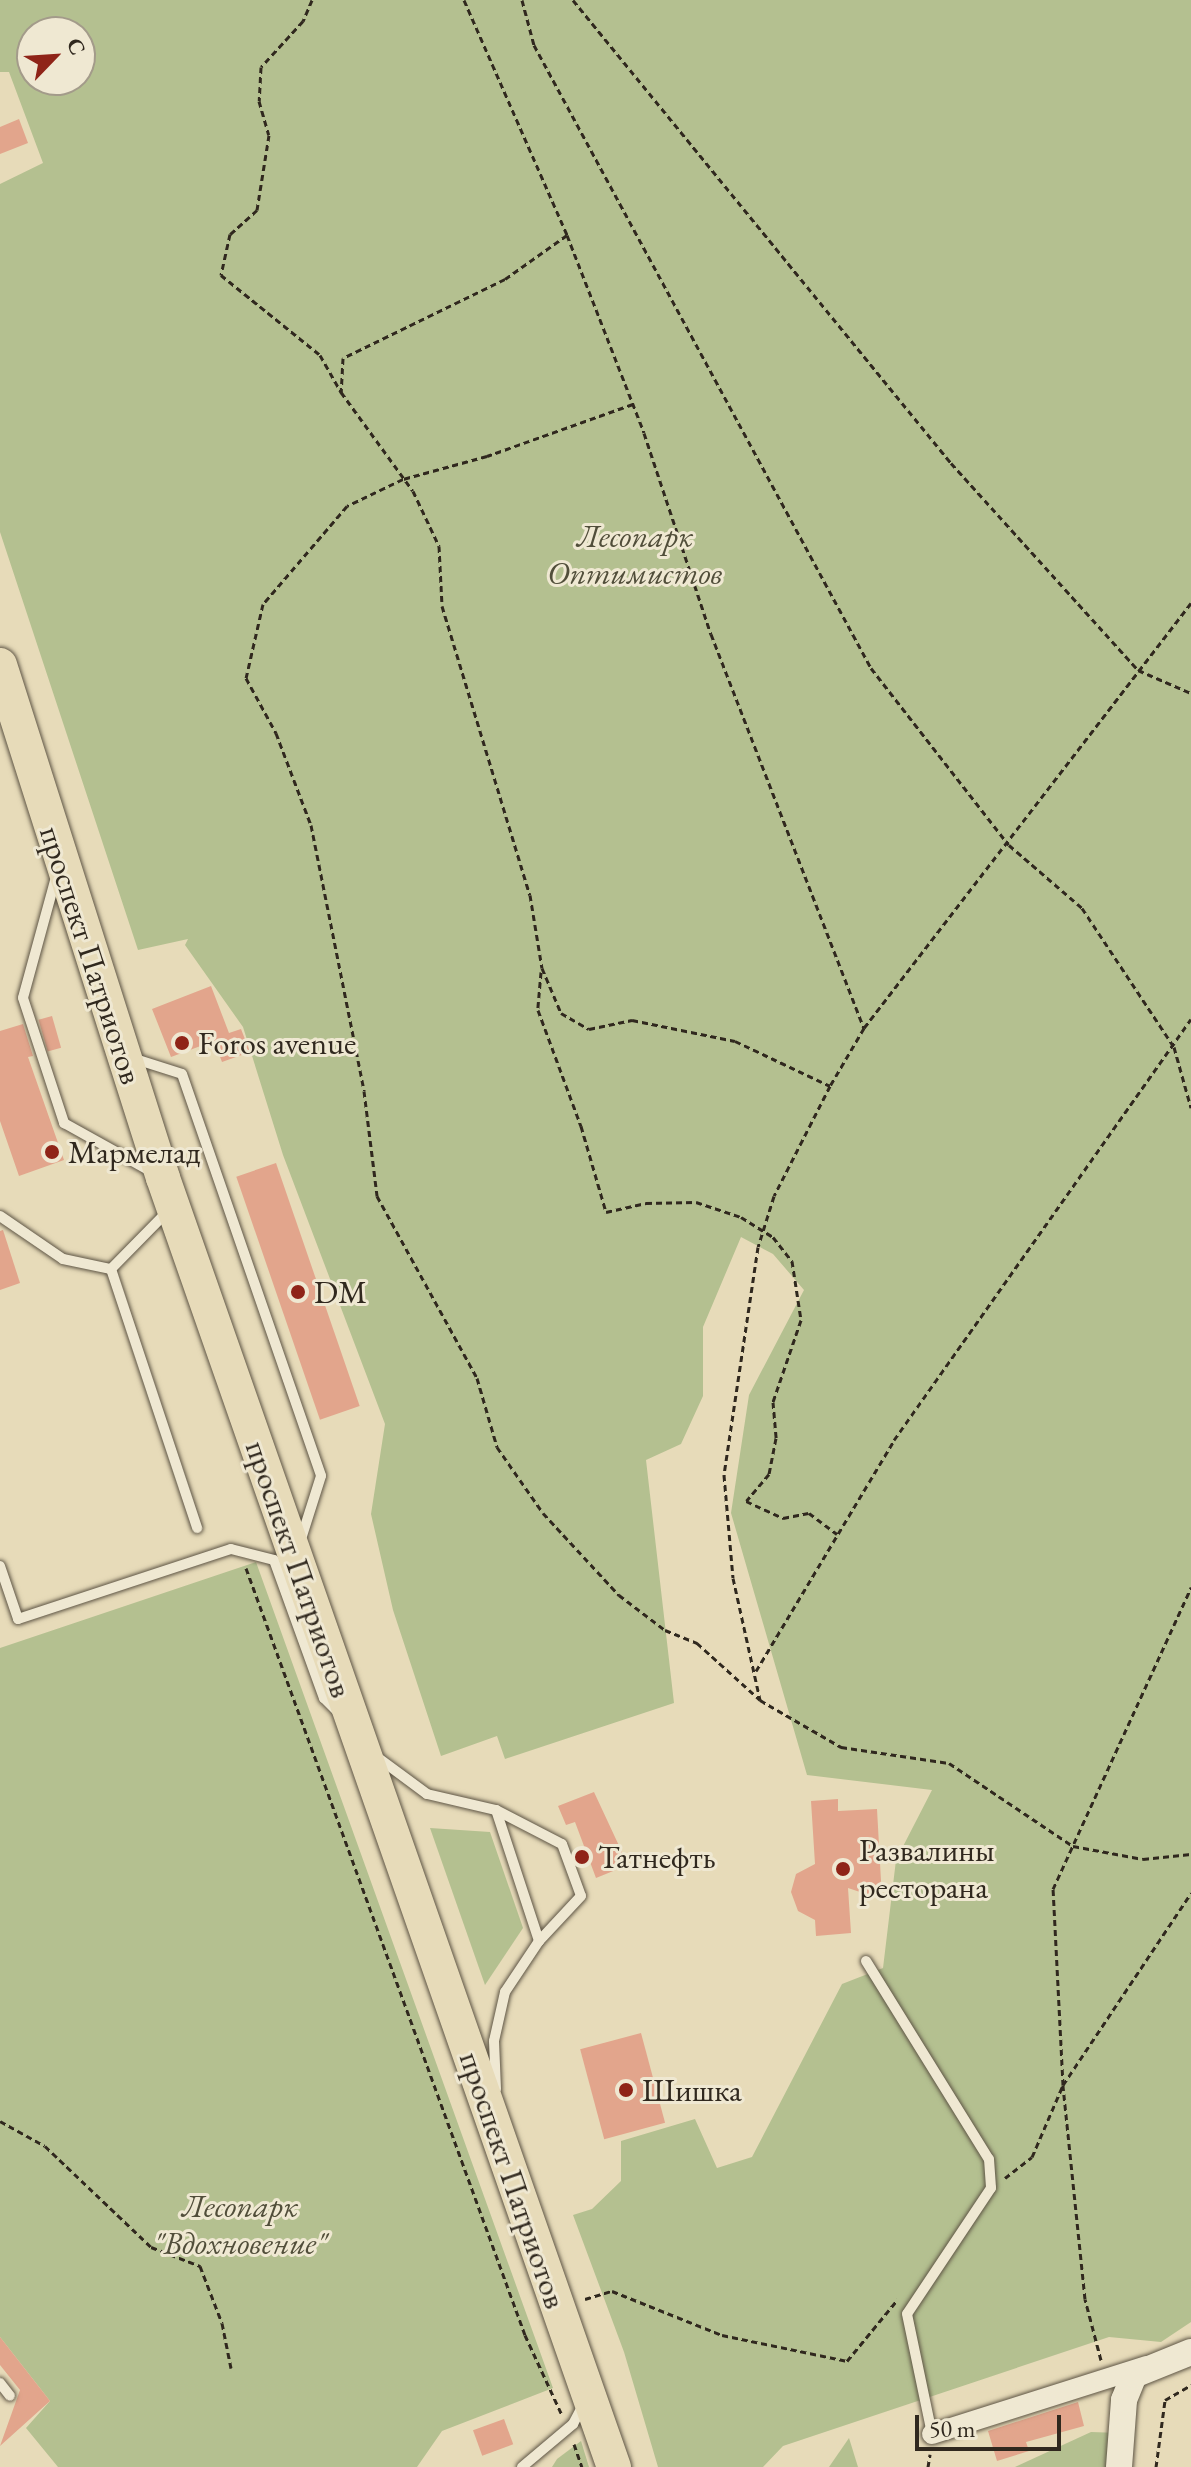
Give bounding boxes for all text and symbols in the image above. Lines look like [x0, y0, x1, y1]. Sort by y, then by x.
north arrow [16, 16, 96, 96]
text: С [60, 33, 93, 60]
park label: Лесопарк Оптимистов [547, 518, 723, 593]
street label: проспект Патриотов [31, 821, 151, 1089]
place label: Foros avenue [198, 1024, 357, 1062]
marker: Foros avenue [173, 1034, 191, 1052]
place label: Мармелад [68, 1133, 200, 1171]
marker: Мармелад [43, 1143, 61, 1161]
place label: DM [314, 1273, 367, 1311]
marker: DM [289, 1283, 307, 1301]
street label: проспект Патриотов [237, 1436, 361, 1702]
place label: Развалины ресторана [859, 1832, 995, 1907]
place label: Татнефть [598, 1838, 716, 1876]
marker: Татнефть [573, 1848, 591, 1866]
marker: Развалины ресторана [834, 1860, 852, 1878]
street label: проспект Патриотов [451, 2047, 575, 2313]
place label: Шишка [642, 2071, 742, 2109]
marker: Шишка [617, 2081, 635, 2099]
park label: Лесопарк "Вдохновение" [153, 2188, 327, 2263]
scale bar [919, 2399, 1065, 2449]
text: 50 m [929, 2413, 976, 2444]

